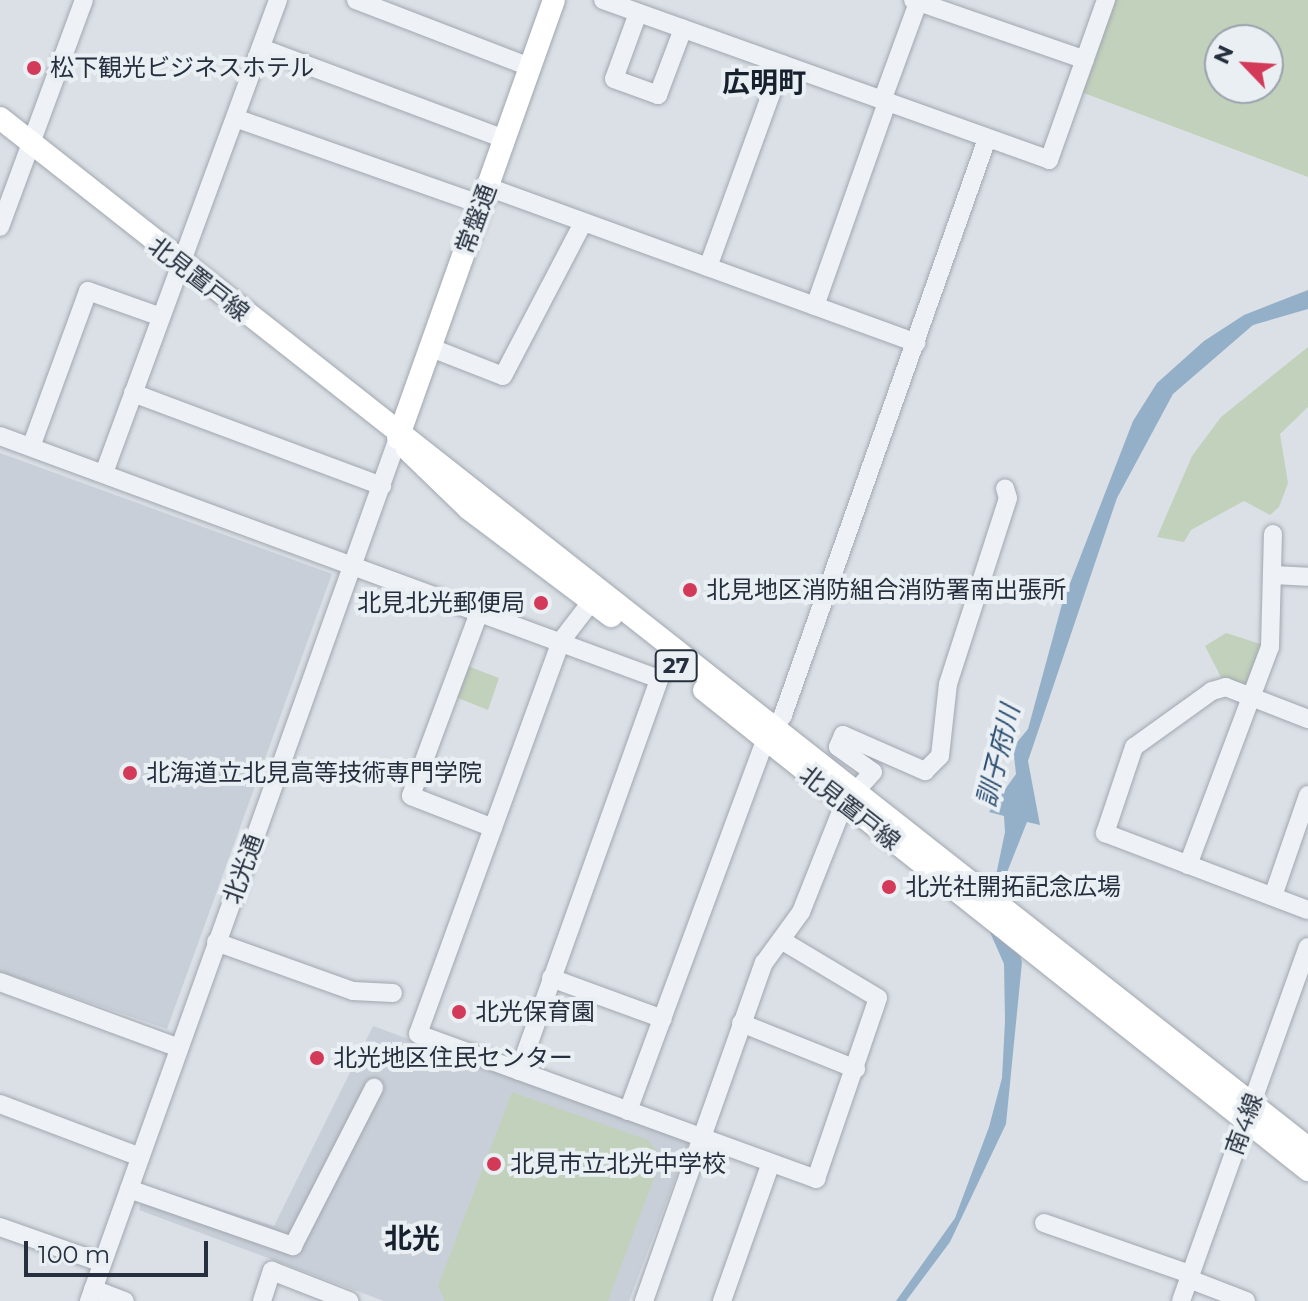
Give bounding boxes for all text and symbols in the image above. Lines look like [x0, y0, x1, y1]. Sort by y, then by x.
north arrow [1204, 24, 1284, 104]
text: N [1208, 41, 1240, 68]
place label: 松下観光ビジネスホテル [50, 54, 314, 82]
marker: 松下観光ビジネスホテル [25, 59, 43, 77]
district label: 広明町 [722, 65, 806, 99]
street label: 常盤通 [450, 180, 502, 258]
street label: 北見置戸線 [143, 231, 255, 327]
place label: 北見地区消防組合消防署南出張所 [706, 576, 1066, 604]
marker: 北見地区消防組合消防署南出張所 [681, 581, 699, 599]
place label: 北見北光郵便局 [357, 589, 525, 617]
marker: 北見北光郵便局 [532, 594, 550, 612]
road number: 27 [654, 648, 698, 684]
water label: 訓子府川 [971, 702, 1027, 810]
place label: 北海道立北見高等技術専門学院 [146, 759, 482, 787]
street label: 北見置戸線 [794, 760, 906, 856]
marker: 北海道立北見高等技術専門学院 [121, 764, 139, 782]
street label: 北光通 [217, 830, 269, 908]
place label: 北光社開拓記念広場 [905, 873, 1121, 901]
marker: 北光社開拓記念広場 [880, 878, 898, 896]
place label: 北光保育園 [475, 998, 595, 1026]
marker: 北光保育園 [450, 1003, 468, 1021]
place label: 北光地区住民センター [333, 1044, 573, 1072]
marker: 北光地区住民センター [308, 1049, 326, 1067]
street label: 南4線 [1220, 1089, 1268, 1159]
place label: 北見市立北光中学校 [510, 1150, 726, 1178]
marker: 北見市立北光中学校 [485, 1155, 503, 1173]
district label: 北光 [384, 1221, 440, 1255]
scale bar [28, 1225, 212, 1275]
text: 100 m [38, 1240, 110, 1269]

